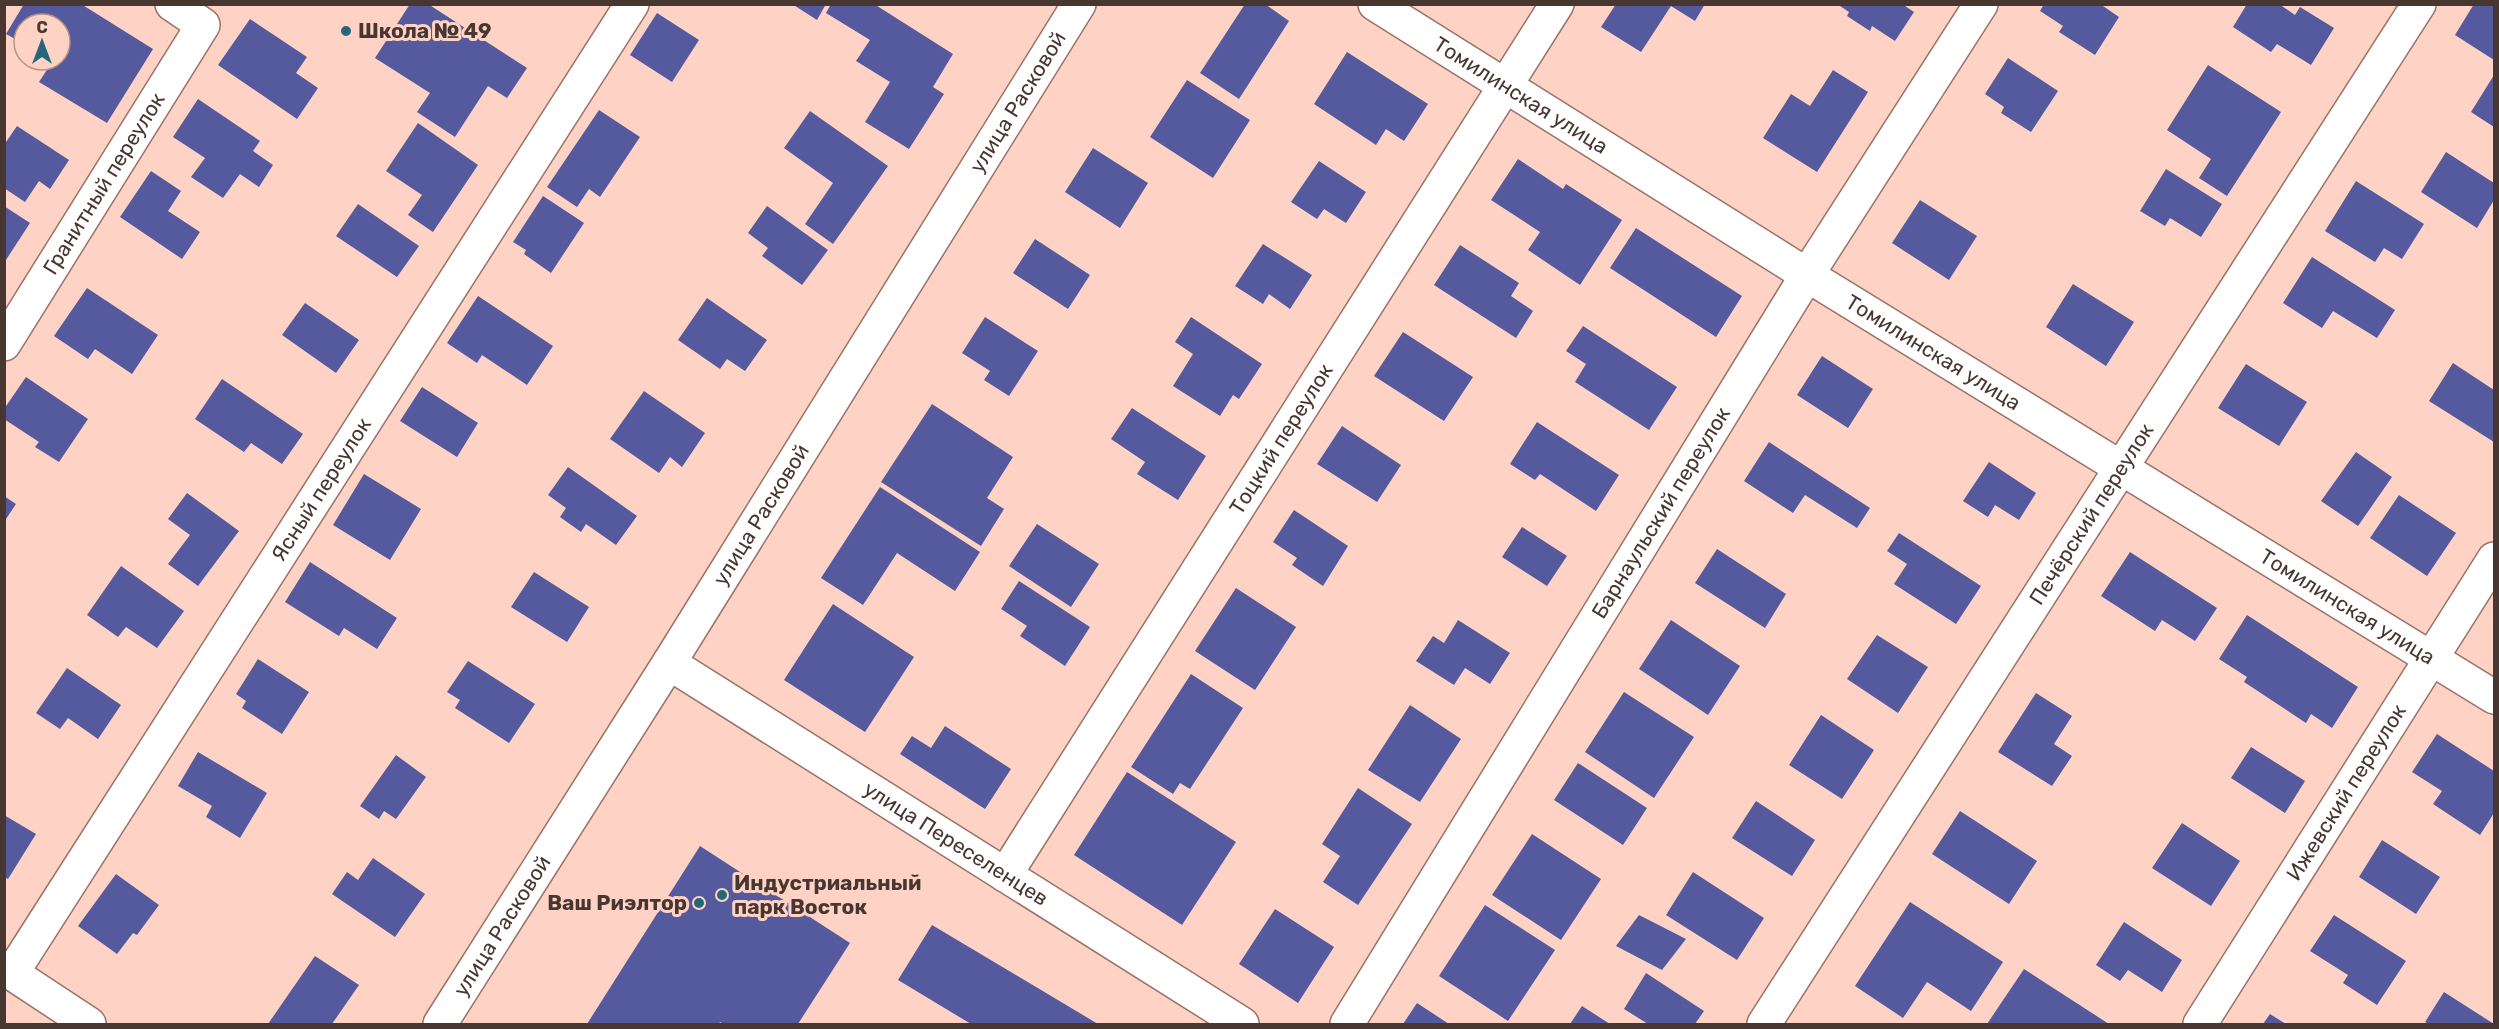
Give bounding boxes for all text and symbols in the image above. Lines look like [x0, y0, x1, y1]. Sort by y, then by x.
north arrow [12, 12, 72, 72]
text: С [36, 18, 48, 37]
place label: Школа № 49 [358, 18, 492, 43]
marker: Школа № 49 [339, 24, 353, 38]
street label: улица Расковой [964, 27, 1071, 177]
street label: Томилинская улица [1429, 31, 1613, 159]
street label: Гранитный переулок [37, 88, 170, 279]
street label: Томилинская улица [1841, 289, 2025, 415]
street label: Тоцкий переулок [1224, 359, 1338, 519]
street label: Барнаульский переулок [1586, 402, 1735, 623]
street label: Ясный переулок [266, 413, 376, 566]
street label: Печёрский переулок [2024, 418, 2158, 609]
street label: улица Расковой [707, 439, 814, 590]
street label: Томилинская улица [2255, 543, 2440, 670]
street label: Ижевский переулок [2281, 699, 2411, 885]
street label: улица Переселенцев [859, 776, 1053, 911]
street label: улица Расковой [448, 851, 556, 1001]
place label: Индустриальный парк Восток [734, 870, 921, 919]
marker: Индустриальный парк Восток [715, 888, 729, 902]
place label: Ваш Риэлтор [547, 890, 687, 915]
marker: Ваш Риэлтор [692, 896, 706, 910]

